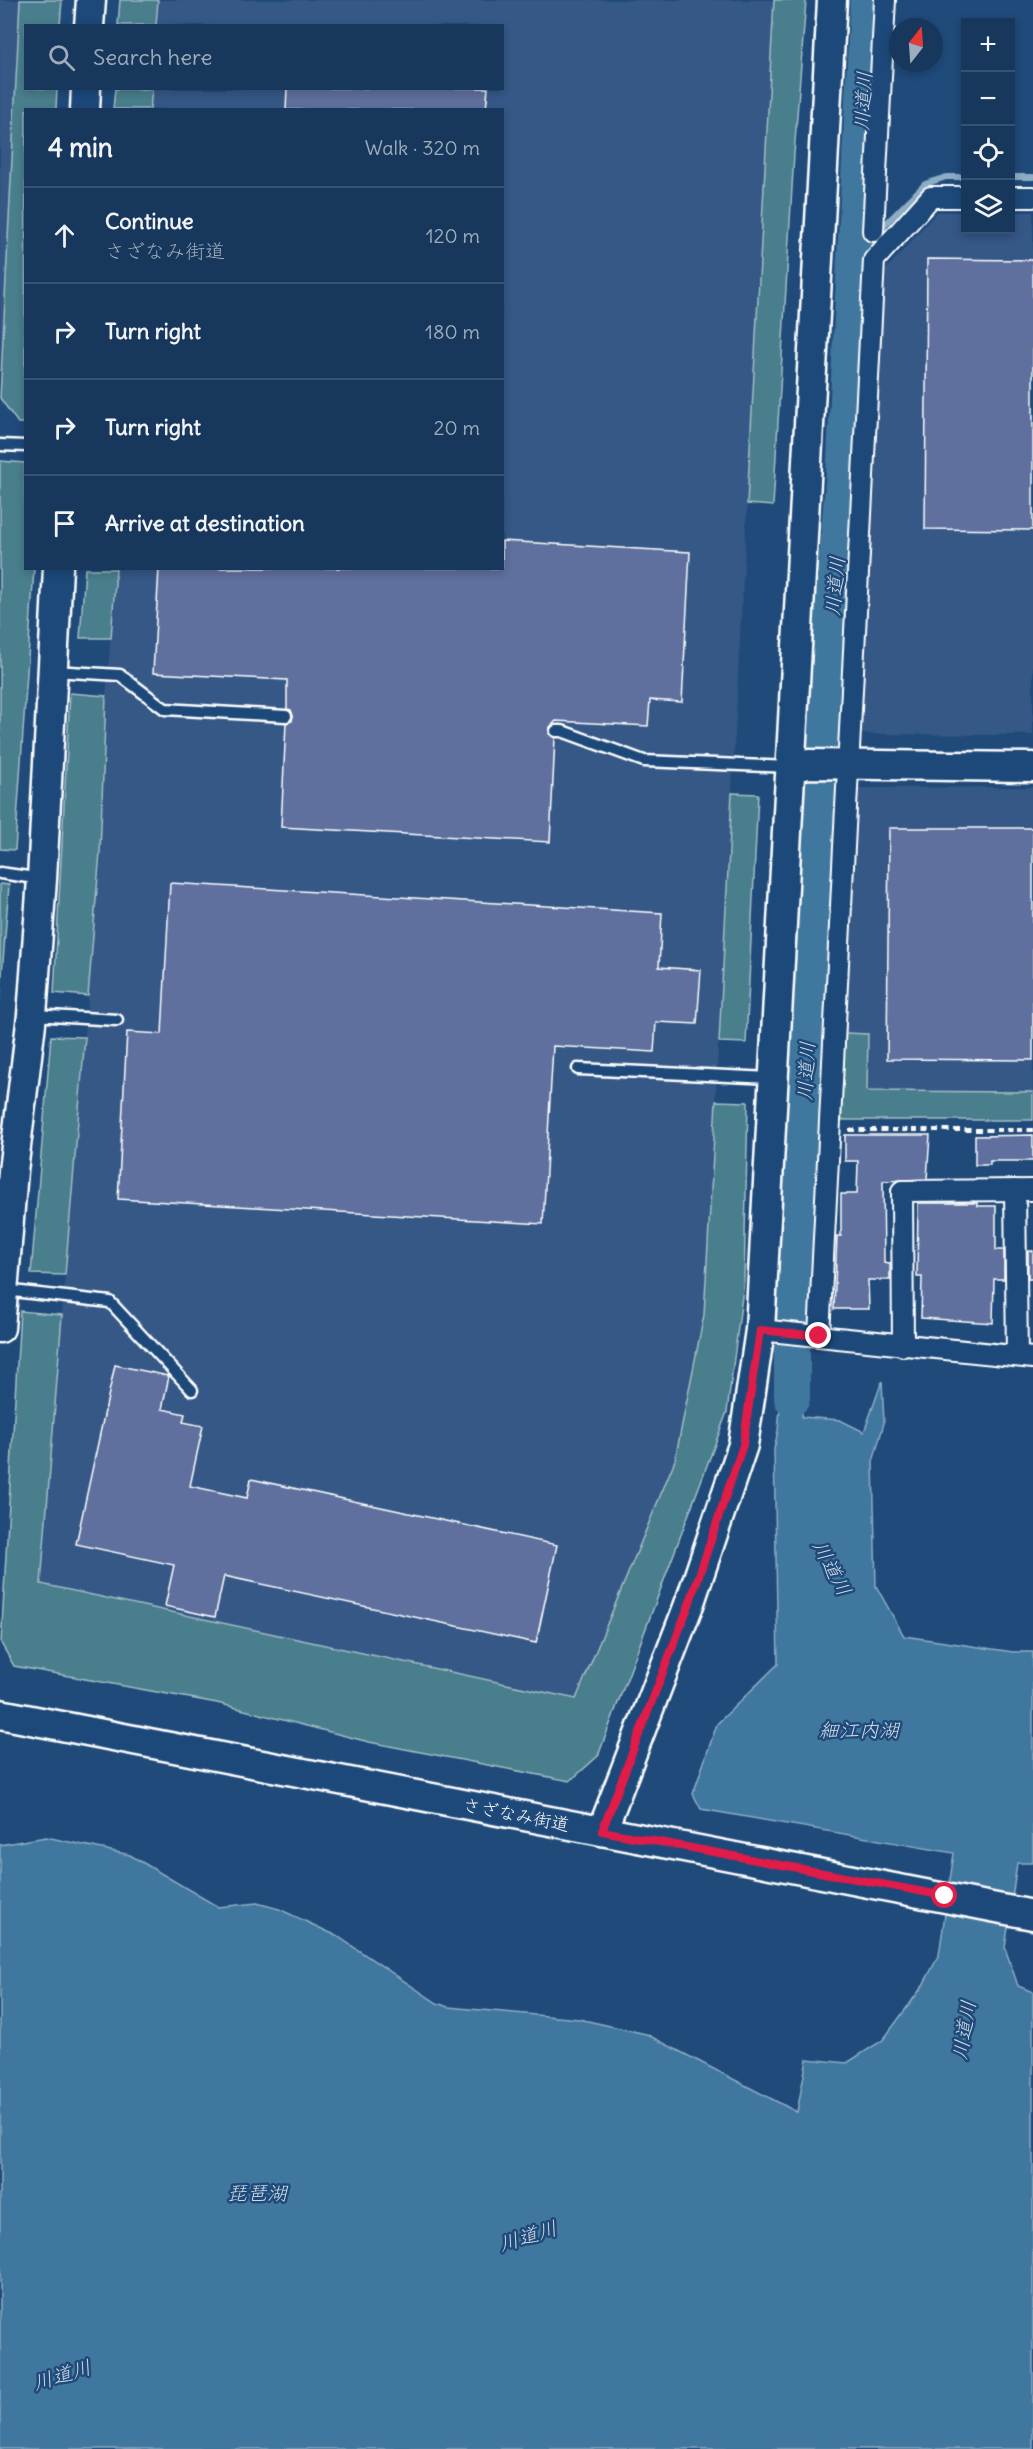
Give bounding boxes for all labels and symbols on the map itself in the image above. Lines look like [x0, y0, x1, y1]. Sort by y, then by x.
north arrow [889, 18, 943, 72]
water label: 川道川 [848, 70, 877, 132]
water label: 川道川 [819, 555, 850, 617]
water label: 川道川 [791, 1040, 820, 1102]
route end [805, 1322, 831, 1348]
water label: 川道川 [807, 1535, 858, 1600]
water label: 細江内湖 [819, 1717, 901, 1742]
street label: さざなみ街道 [461, 1793, 571, 1836]
route start [931, 1882, 957, 1908]
water label: 川道川 [946, 1998, 981, 2062]
water label: 琵琶湖 [227, 2180, 289, 2205]
water label: 川道川 [496, 2215, 560, 2256]
water label: 川道川 [30, 2354, 94, 2395]

